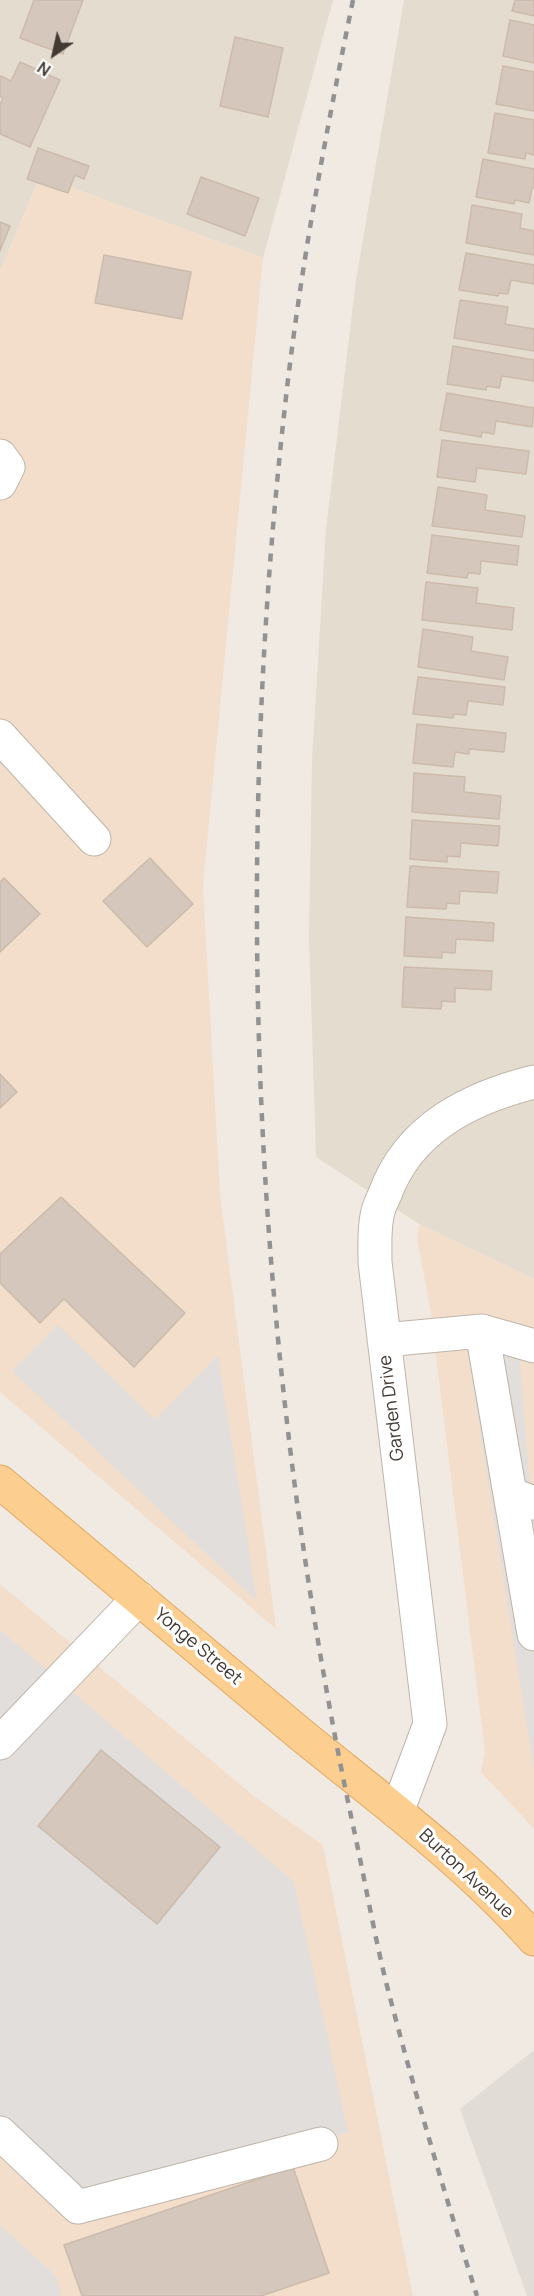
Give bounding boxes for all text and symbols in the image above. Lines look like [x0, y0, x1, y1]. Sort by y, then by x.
north arrow [24, 24, 84, 84]
text: N [33, 57, 55, 81]
street label: Garden Drive [375, 1354, 409, 1462]
street label: Yonge Street [150, 1604, 246, 1690]
street label: Burton Avenue [414, 1825, 518, 1923]

